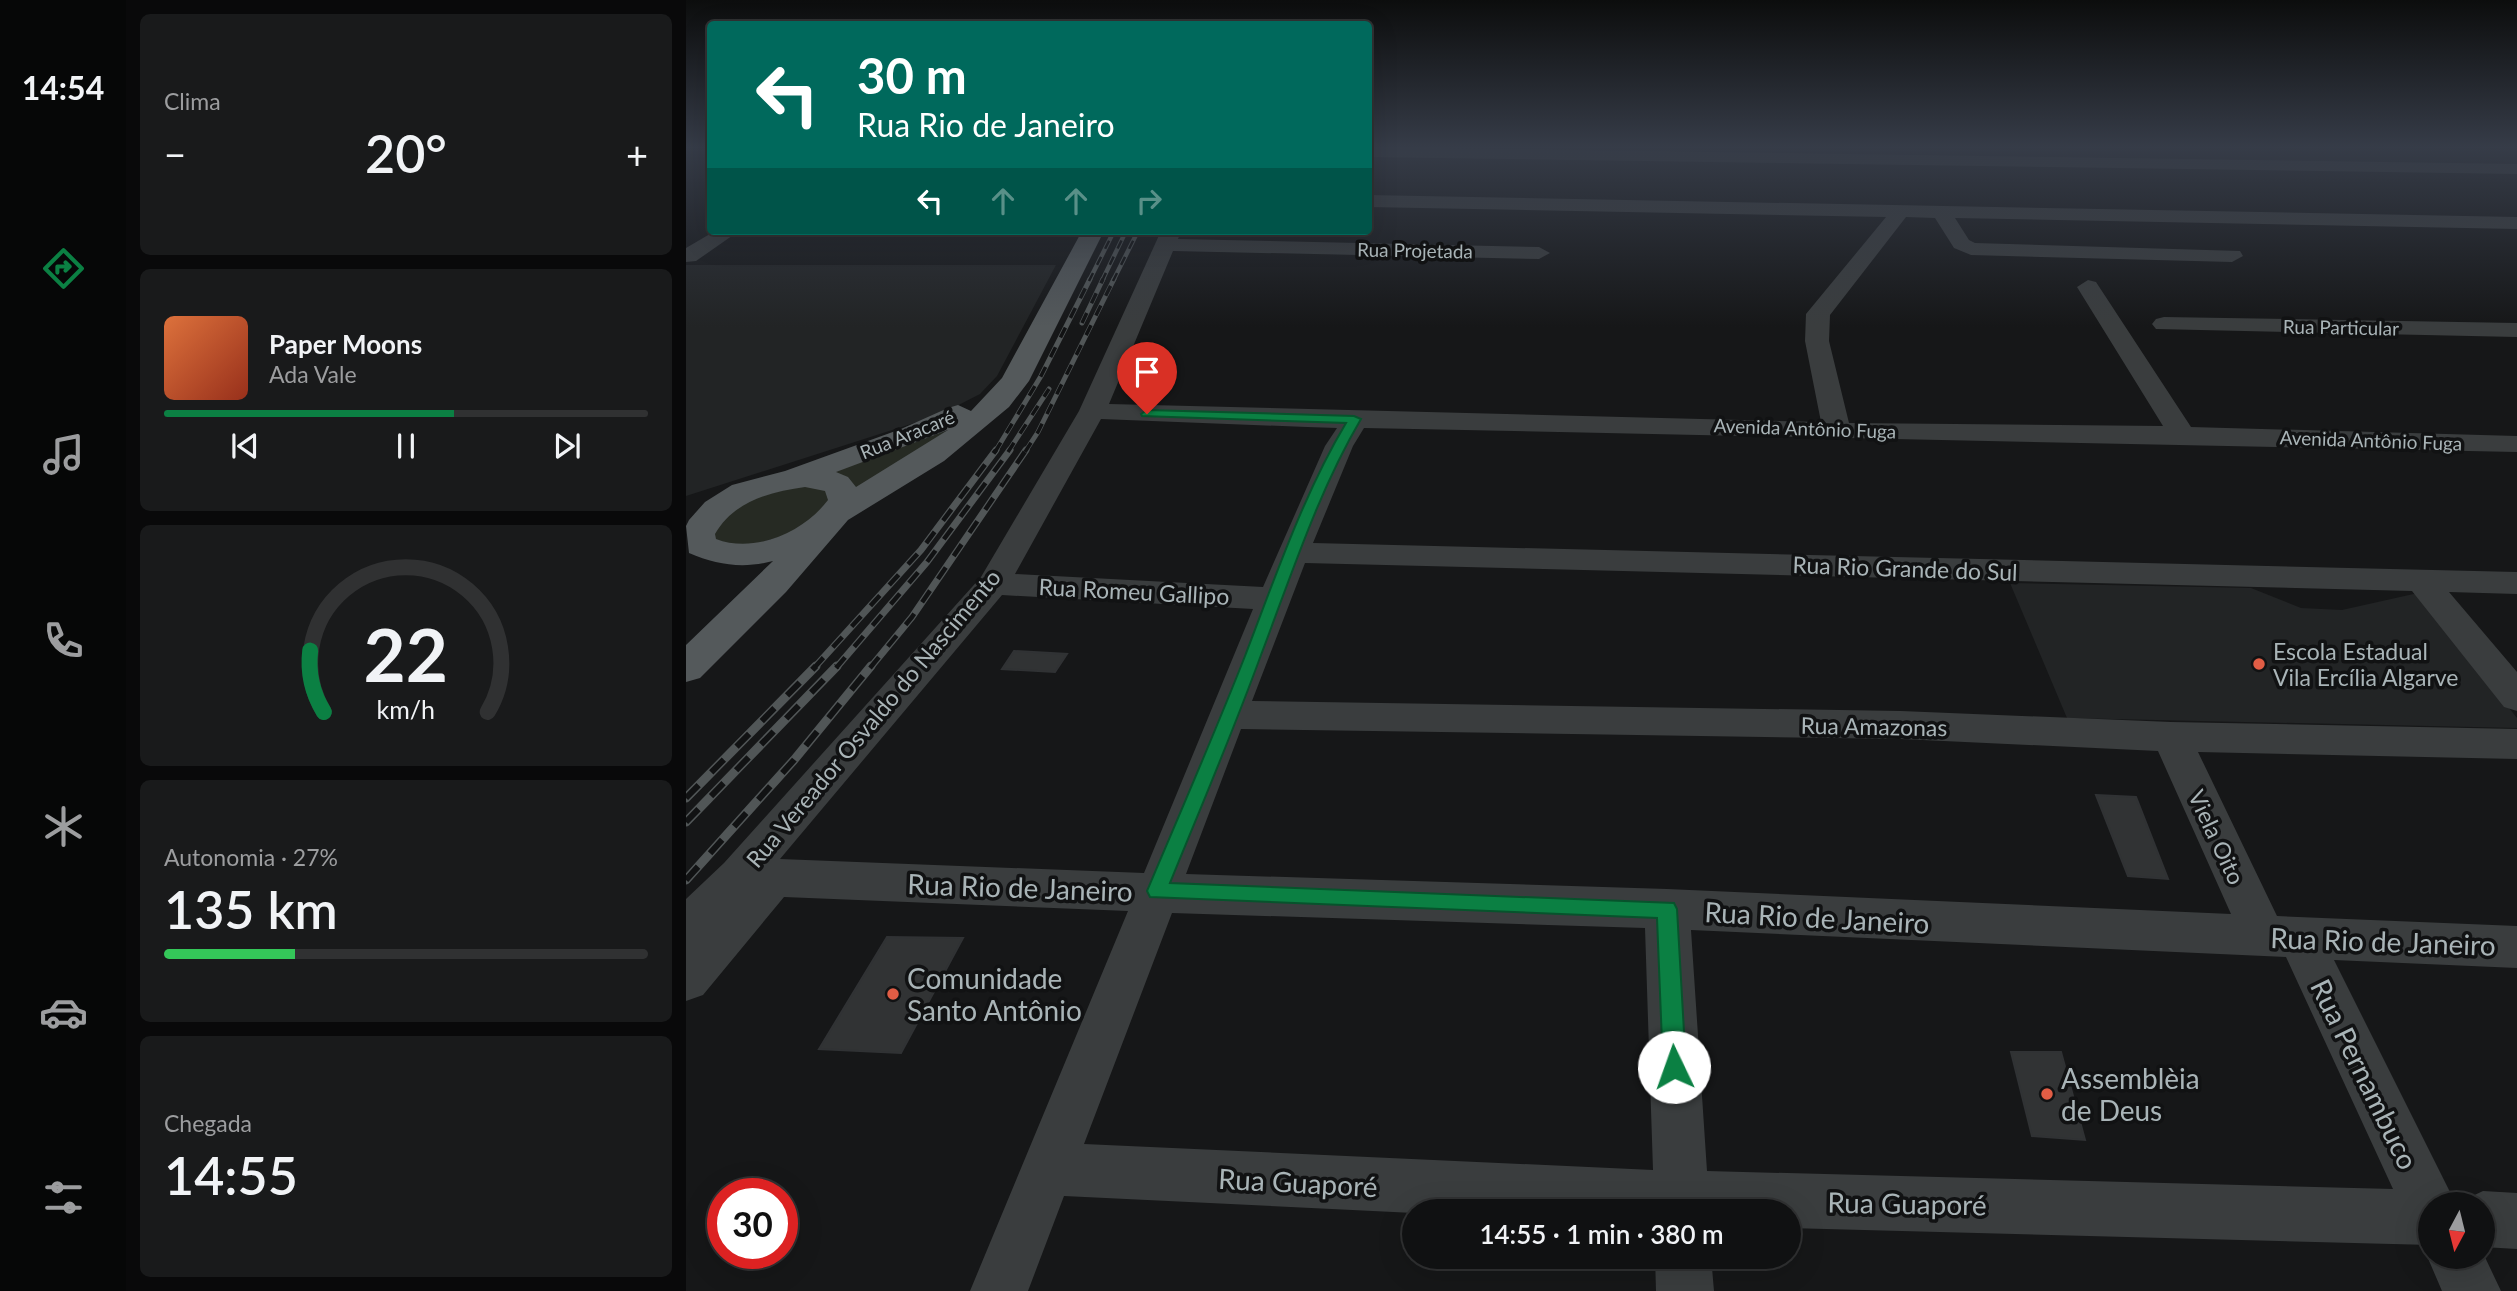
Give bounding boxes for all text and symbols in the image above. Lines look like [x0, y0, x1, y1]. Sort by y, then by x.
text: 30 m [857, 46, 967, 104]
icon: left [742, 49, 833, 140]
text: 14:54 [22, 68, 104, 107]
text: Clima [164, 87, 221, 115]
text: Rua Rio de Janeiro [857, 105, 1115, 144]
text: 20° [365, 122, 447, 184]
text: − [164, 131, 186, 177]
text: + [626, 131, 648, 177]
icon: left [911, 182, 949, 220]
icon: ahead [984, 182, 1022, 220]
icon: ahead [1057, 182, 1095, 220]
icon: right [1130, 182, 1168, 220]
street label: Rua Projetada [1357, 237, 1473, 263]
icon: directions [39, 244, 88, 293]
street label: Rua Particular [2283, 314, 2399, 340]
text: Paper Moons [269, 328, 422, 360]
pin [1117, 342, 1177, 414]
icon: arrive [1128, 353, 1166, 391]
text: Ada Vale [269, 360, 357, 388]
street label: Rua Aracaré [856, 405, 958, 463]
street label: Avenida Antônio Fuga [1713, 413, 1897, 443]
street label: Avenida Antônio Fuga [2279, 425, 2463, 455]
icon: previous [226, 427, 264, 465]
icon: pause [387, 427, 425, 465]
icon: next [548, 427, 586, 465]
icon: music [39, 430, 88, 479]
street label: Rua Rio Grande do Sul [1792, 550, 2018, 586]
street label: Rua Vereador Osvaldo do Nascimento [740, 563, 1006, 873]
street label: Rua Romeu Gallipo [1038, 572, 1230, 610]
text: 22 [364, 610, 448, 698]
icon: phone [39, 616, 88, 665]
place label: Escola Estadual Vila Ercília Algarve [2273, 637, 2459, 691]
marker: Escola Estadual Vila Ercília Algarve [2251, 656, 2267, 672]
text: km/h [377, 693, 435, 723]
street label: Rua Amazonas [1800, 711, 1948, 741]
street label: Viela Oito [2183, 785, 2251, 889]
icon: climate [39, 802, 88, 851]
text: Autonomia · 27% [164, 843, 338, 871]
street label: Rua Rio de Janeiro [907, 866, 1133, 908]
text: 135 km [164, 878, 338, 940]
street label: Rua Rio de Janeiro [1704, 894, 1930, 940]
street label: Rua Rio de Janeiro [2270, 920, 2496, 962]
place label: Comunidade Santo Antônio [907, 961, 1082, 1027]
street label: Rua Pernambuco [2304, 973, 2426, 1175]
marker: Comunidade Santo Antônio [885, 986, 901, 1002]
icon: car [39, 988, 88, 1037]
position arrow [1637, 1030, 1711, 1104]
place label: Assemblèia de Deus [2061, 1061, 2200, 1127]
marker: Assemblèia de Deus [2039, 1086, 2055, 1102]
text: Chegada [164, 1109, 252, 1137]
text: 14:55 [164, 1144, 298, 1206]
street label: Rua Guaporé [1218, 1161, 1378, 1203]
icon: filters [39, 1173, 88, 1222]
speed limit sign: 30 [707, 1178, 798, 1269]
street label: Rua Guaporé [1827, 1185, 1987, 1221]
north arrow [2418, 1192, 2496, 1269]
map controls [2418, 1192, 2495, 1269]
text: 14:55 · 1 min · 380 m [1479, 1218, 1724, 1250]

